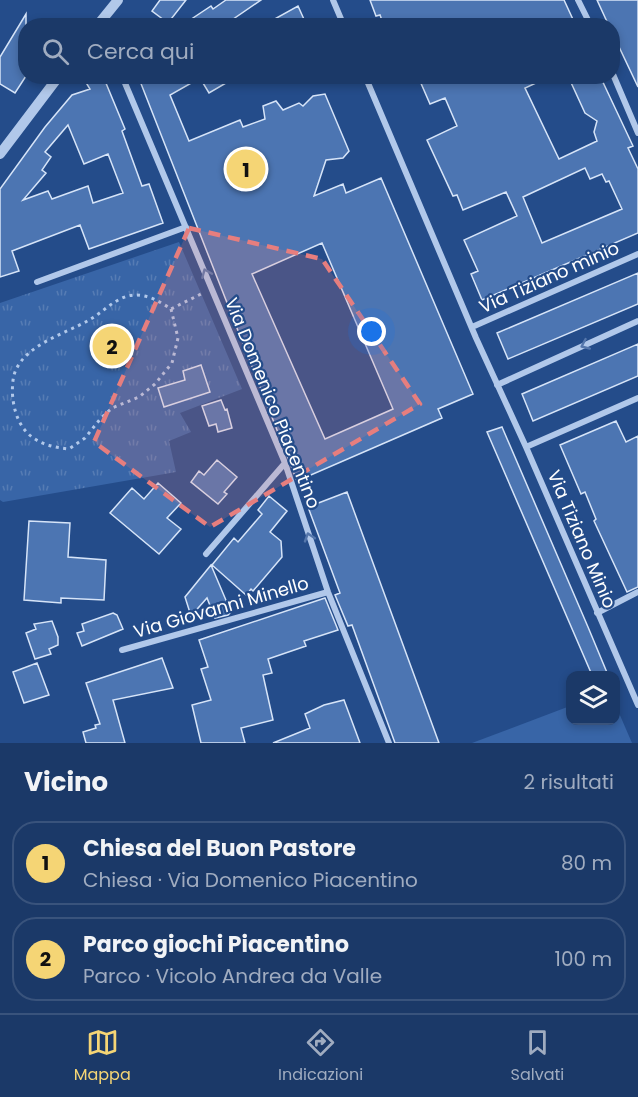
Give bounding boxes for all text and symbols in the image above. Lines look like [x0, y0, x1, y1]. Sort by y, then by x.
search box [18, 18, 620, 84]
icon: search [39, 35, 72, 68]
text: Cerca qui [87, 36, 194, 67]
pin: 1 [226, 146, 266, 192]
street label: Via Tiziano minio [475, 235, 623, 319]
one-way arrow [201, 269, 213, 280]
street label: Via Domenico Piacentino [219, 294, 327, 512]
your location [357, 317, 386, 346]
pin: 2 [92, 324, 132, 368]
one-way arrow [580, 338, 591, 350]
street label: Via Tiziano Minio [542, 466, 622, 612]
one-way arrow [304, 532, 317, 543]
street label: Via Giovanni Minello [131, 570, 311, 644]
map controls [566, 671, 620, 725]
button: layers [566, 671, 620, 725]
text: Vicino [24, 764, 108, 800]
text: 2 risultati [524, 768, 614, 796]
text: Chiesa del Buon Pastore [83, 833, 356, 864]
text: 1 [42, 849, 49, 877]
text: 80 m [561, 849, 612, 877]
text: Chiesa · Via Domenico Piacentino [83, 866, 418, 894]
text: Parco giochi Piacentino [83, 929, 349, 960]
text: 2 [40, 945, 51, 973]
text: 100 m [555, 945, 612, 973]
text: Parco · Vicolo Andrea da Valle [83, 962, 382, 990]
tab: Mappa [74, 1026, 131, 1087]
tab: Indicazioni [278, 1026, 363, 1087]
tab: Salvati [511, 1026, 564, 1087]

